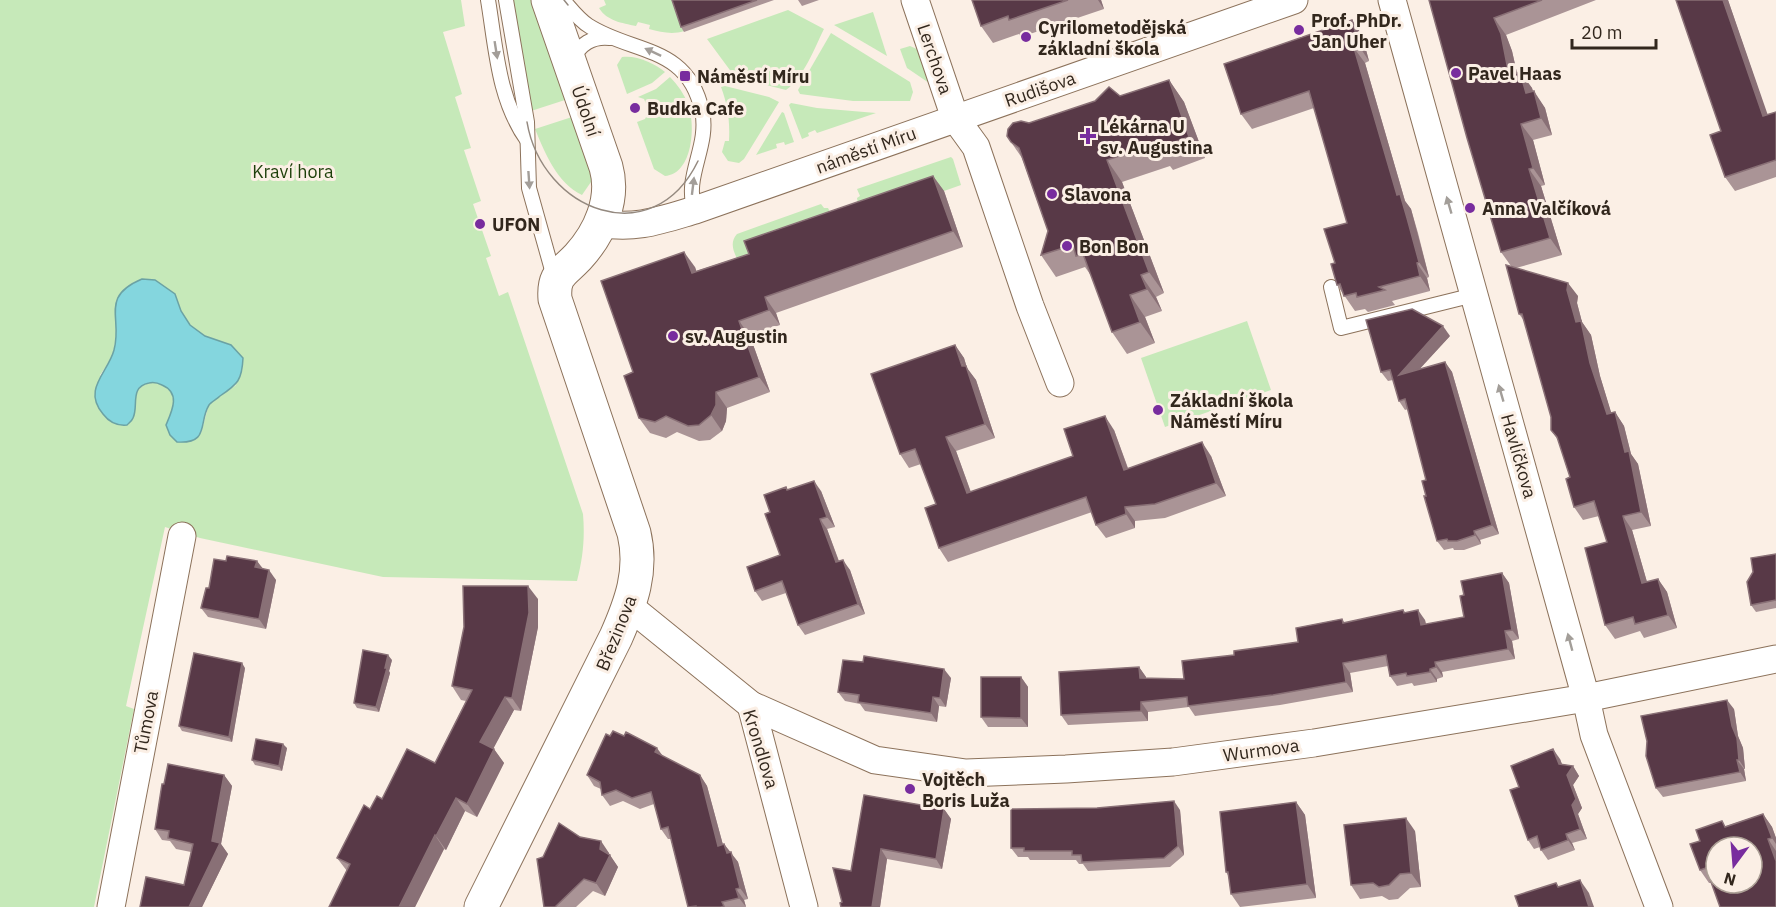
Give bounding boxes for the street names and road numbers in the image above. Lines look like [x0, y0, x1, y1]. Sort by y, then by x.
street label: Lerchova [912, 21, 958, 98]
street label: Rudišova [1001, 66, 1079, 112]
street label: Údolní [567, 83, 606, 140]
street label: náměstí Míru [813, 121, 919, 179]
street label: Havlíčkova [1496, 411, 1542, 501]
street label: Březinova [590, 592, 642, 674]
street label: Tůmova [129, 688, 163, 755]
street label: Krondlova [738, 707, 784, 792]
street label: Wurmova [1221, 733, 1301, 767]

